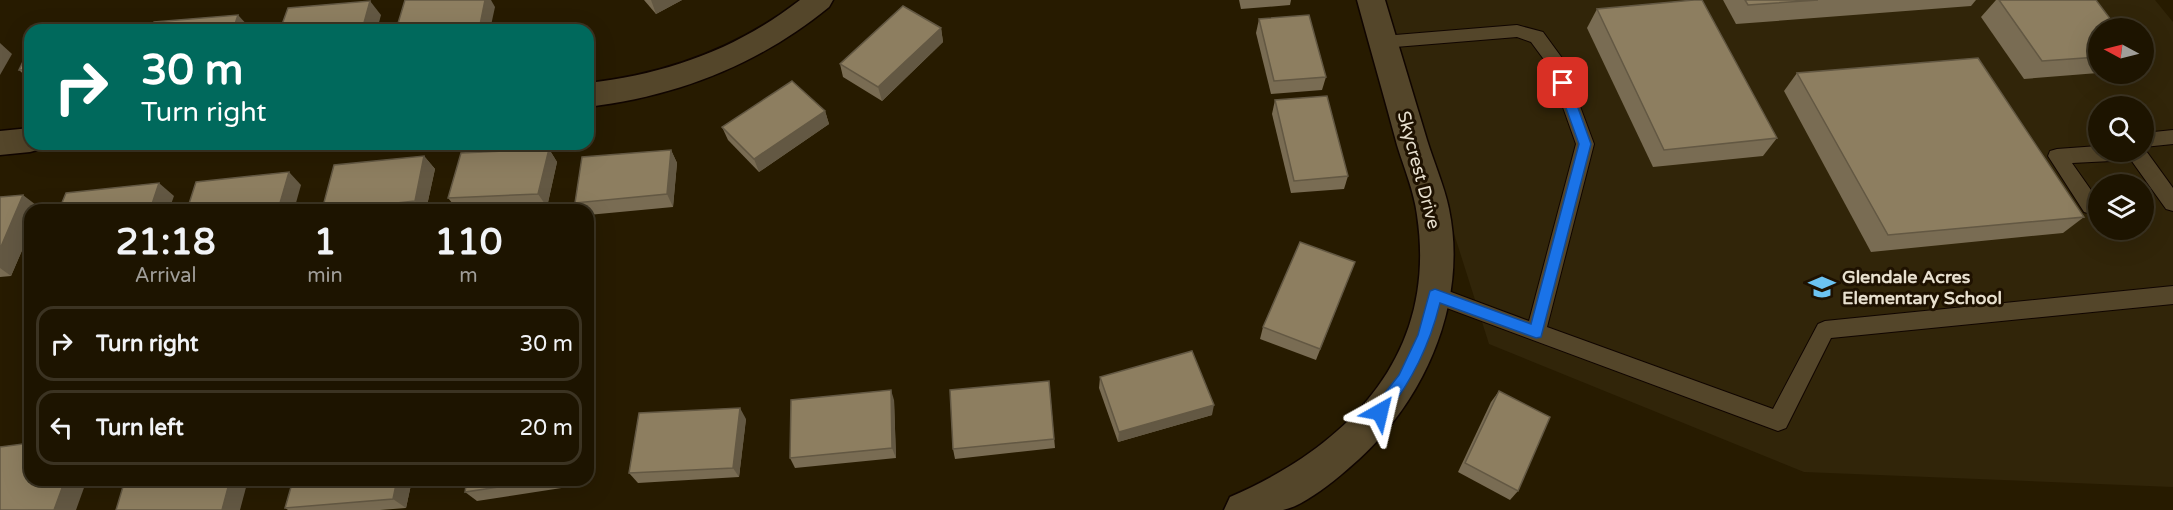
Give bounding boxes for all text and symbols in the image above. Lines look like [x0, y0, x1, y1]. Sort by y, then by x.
north arrow [2088, 18, 2154, 84]
map controls [2088, 18, 2154, 240]
text: 30 m [141, 45, 243, 96]
icon: right [42, 48, 120, 126]
pin [1537, 57, 1588, 108]
icon: arrive [1546, 66, 1579, 99]
text: Turn right [141, 96, 267, 129]
button: search [2088, 96, 2154, 162]
street label: Skycrest Drive [1393, 109, 1445, 231]
button: layers [2088, 174, 2154, 240]
text: 21:18 [116, 221, 216, 264]
text: 1 [314, 221, 336, 264]
text: 110 [434, 221, 502, 264]
text: Arrival [135, 264, 197, 288]
text: min [307, 264, 343, 288]
text: m [459, 264, 478, 288]
place label: Glendale Acres Elementary School [1842, 266, 2002, 309]
school or university icon: Glendale Acres Elementary School [1807, 272, 1837, 302]
icon: right [45, 327, 78, 360]
text: Turn right [96, 331, 198, 357]
text: 30 m [519, 331, 573, 357]
position arrow [1348, 380, 1412, 444]
icon: left [45, 411, 78, 444]
text: Turn left [96, 415, 184, 441]
text: 20 m [519, 415, 573, 441]

